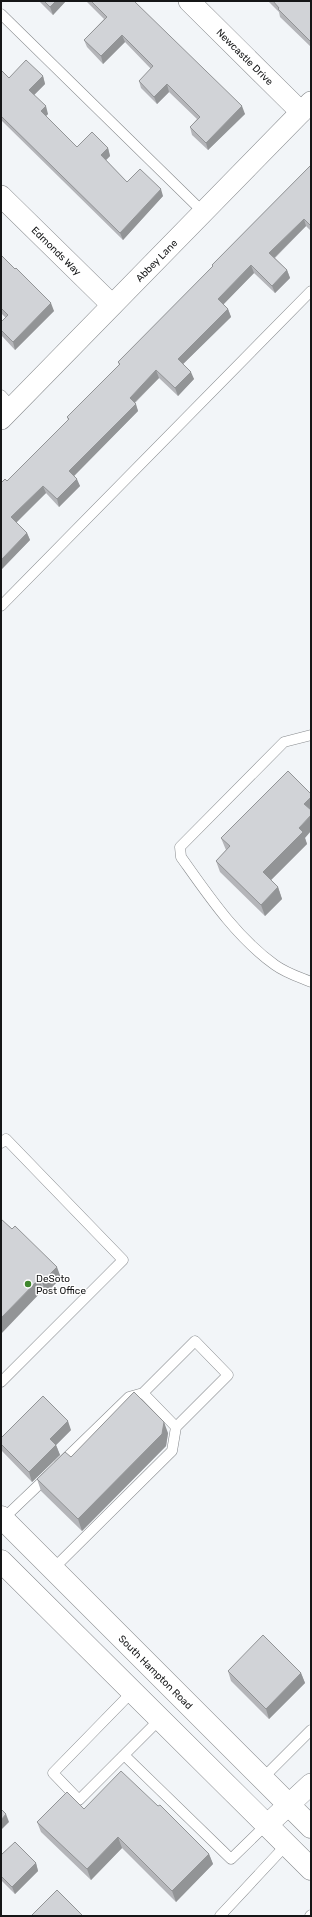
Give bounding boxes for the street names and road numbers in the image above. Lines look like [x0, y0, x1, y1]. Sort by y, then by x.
street label: Newcastle Drive [214, 27, 276, 88]
street label: Edmonds Way [29, 224, 84, 279]
street label: Abbey Lane [134, 237, 181, 285]
street label: South Hampton Road [116, 1633, 195, 1712]

